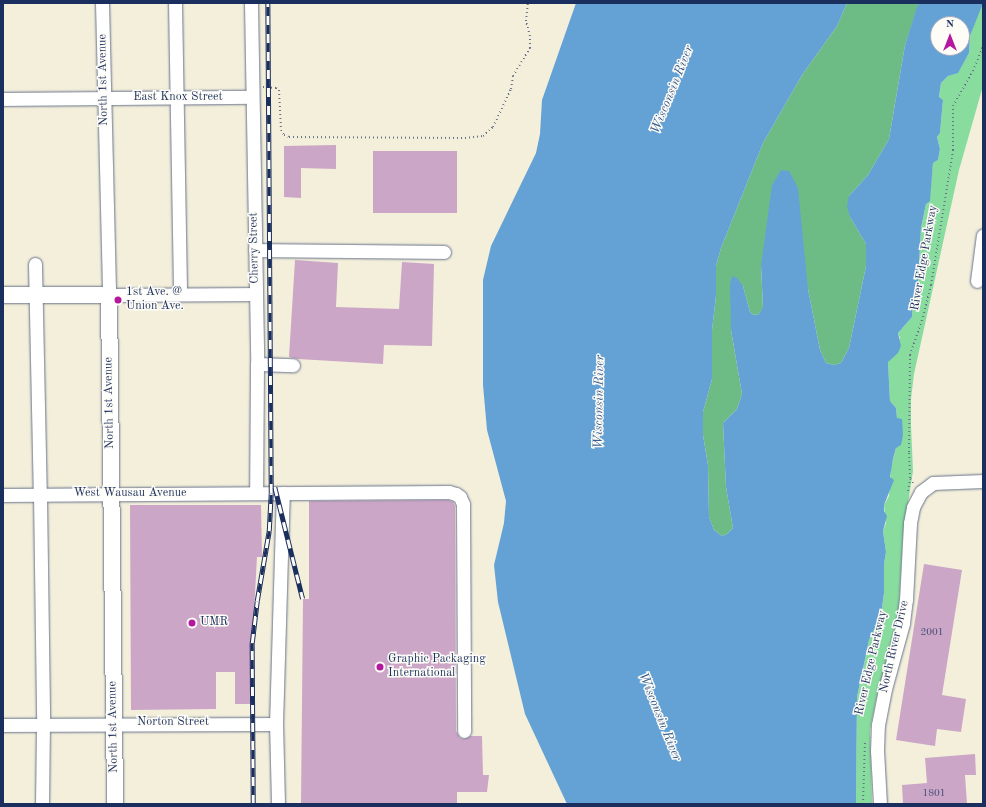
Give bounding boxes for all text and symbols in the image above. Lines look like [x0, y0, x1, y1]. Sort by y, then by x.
north arrow [930, 16, 970, 56]
text: N [946, 19, 954, 30]
street label: North 1st Avenue [96, 34, 112, 126]
water label: Wisconsin River [648, 44, 698, 136]
street label: East Knox Street [133, 91, 223, 105]
street label: River Edge Parkway [909, 204, 941, 312]
street label: Cherry Street [247, 212, 263, 284]
place label: 1st Ave. @ Union Ave. [126, 286, 184, 314]
marker: 1st Ave. @ Union Ave. [113, 295, 123, 305]
water label: Wisconsin River [591, 355, 609, 449]
street label: North 1st Avenue [102, 357, 118, 449]
street label: West Wausau Avenue [73, 487, 187, 501]
street label: North River Drive [877, 599, 913, 695]
street label: River Edge Parkway [853, 609, 891, 717]
place label: UMR [200, 616, 228, 630]
marker: UMR [187, 618, 197, 628]
house number: 2001 [920, 627, 944, 639]
place label: Graphic Packaging International [388, 653, 486, 681]
marker: Graphic Packaging International [375, 662, 385, 672]
water label: Wisconsin River [634, 671, 684, 763]
street label: North 1st Avenue [106, 681, 122, 773]
street label: Norton Street [137, 716, 209, 730]
house number: 1801 [922, 788, 946, 800]

